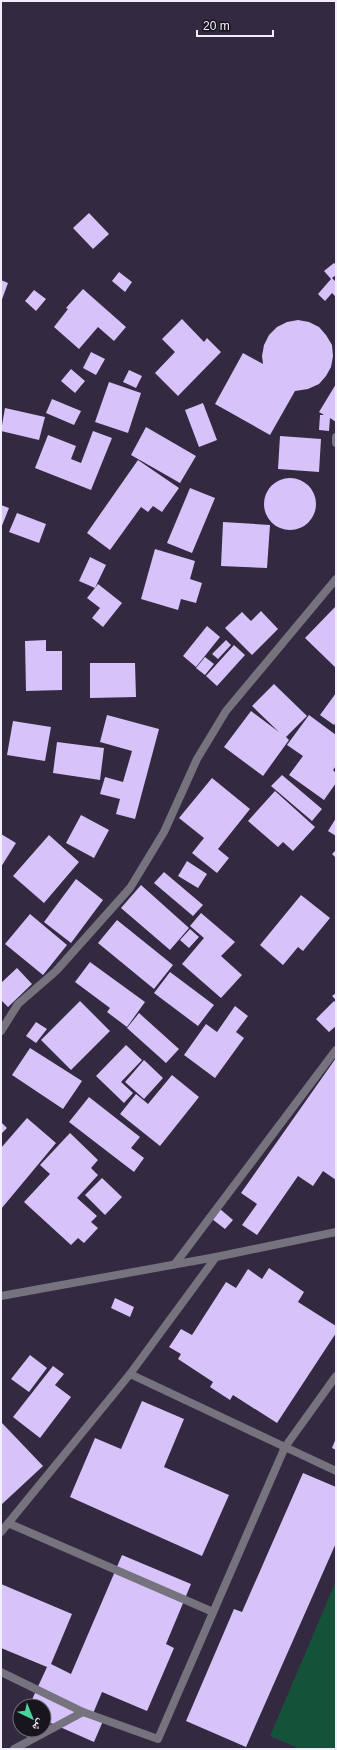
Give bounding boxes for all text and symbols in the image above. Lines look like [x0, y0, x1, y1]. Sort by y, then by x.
scale bar [197, 12, 273, 38]
text: 20 m [203, 19, 230, 33]
north arrow [12, 1698, 52, 1738]
text: ش [29, 1715, 47, 1734]

